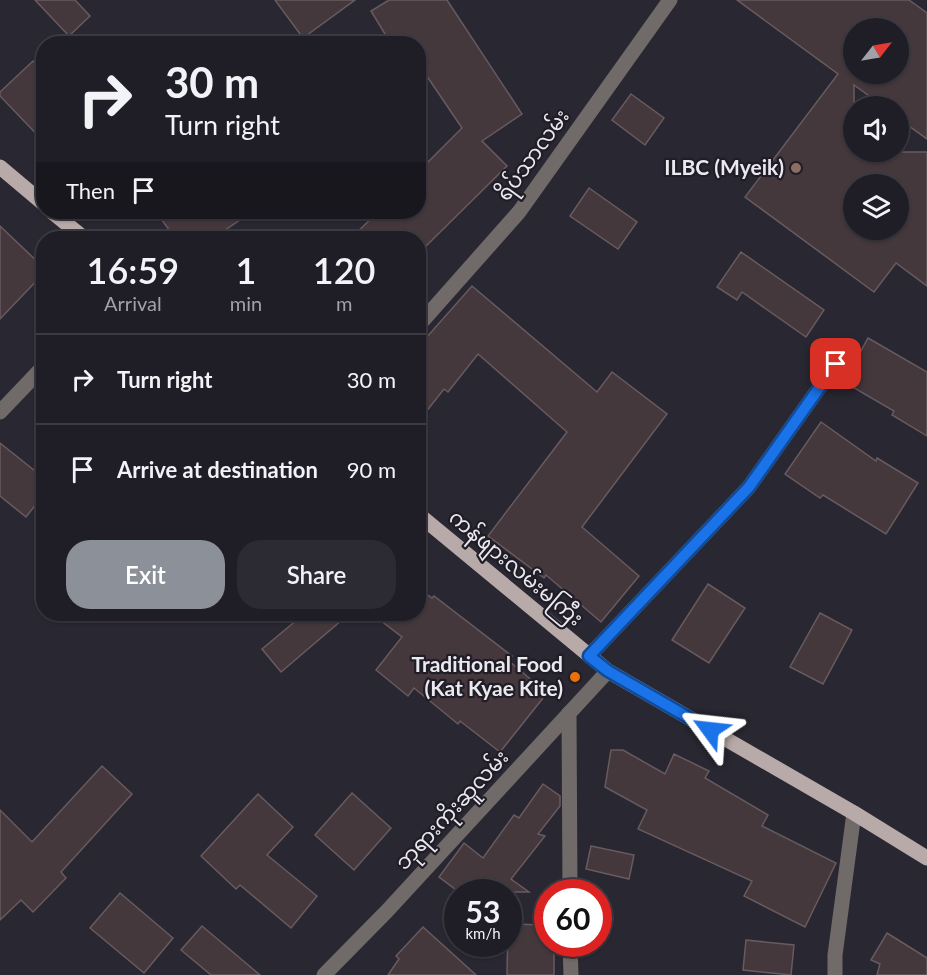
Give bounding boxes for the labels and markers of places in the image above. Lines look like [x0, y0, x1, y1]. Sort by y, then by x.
place label: ILBC (Myeik) [664, 154, 784, 179]
marker: ILBC (Myeik) [789, 161, 803, 175]
pin [810, 338, 861, 389]
place label: Traditional Food (Kat Kyae Kite) [412, 651, 563, 700]
marker: Traditional Food (Kat Kyae Kite) [568, 670, 582, 684]

